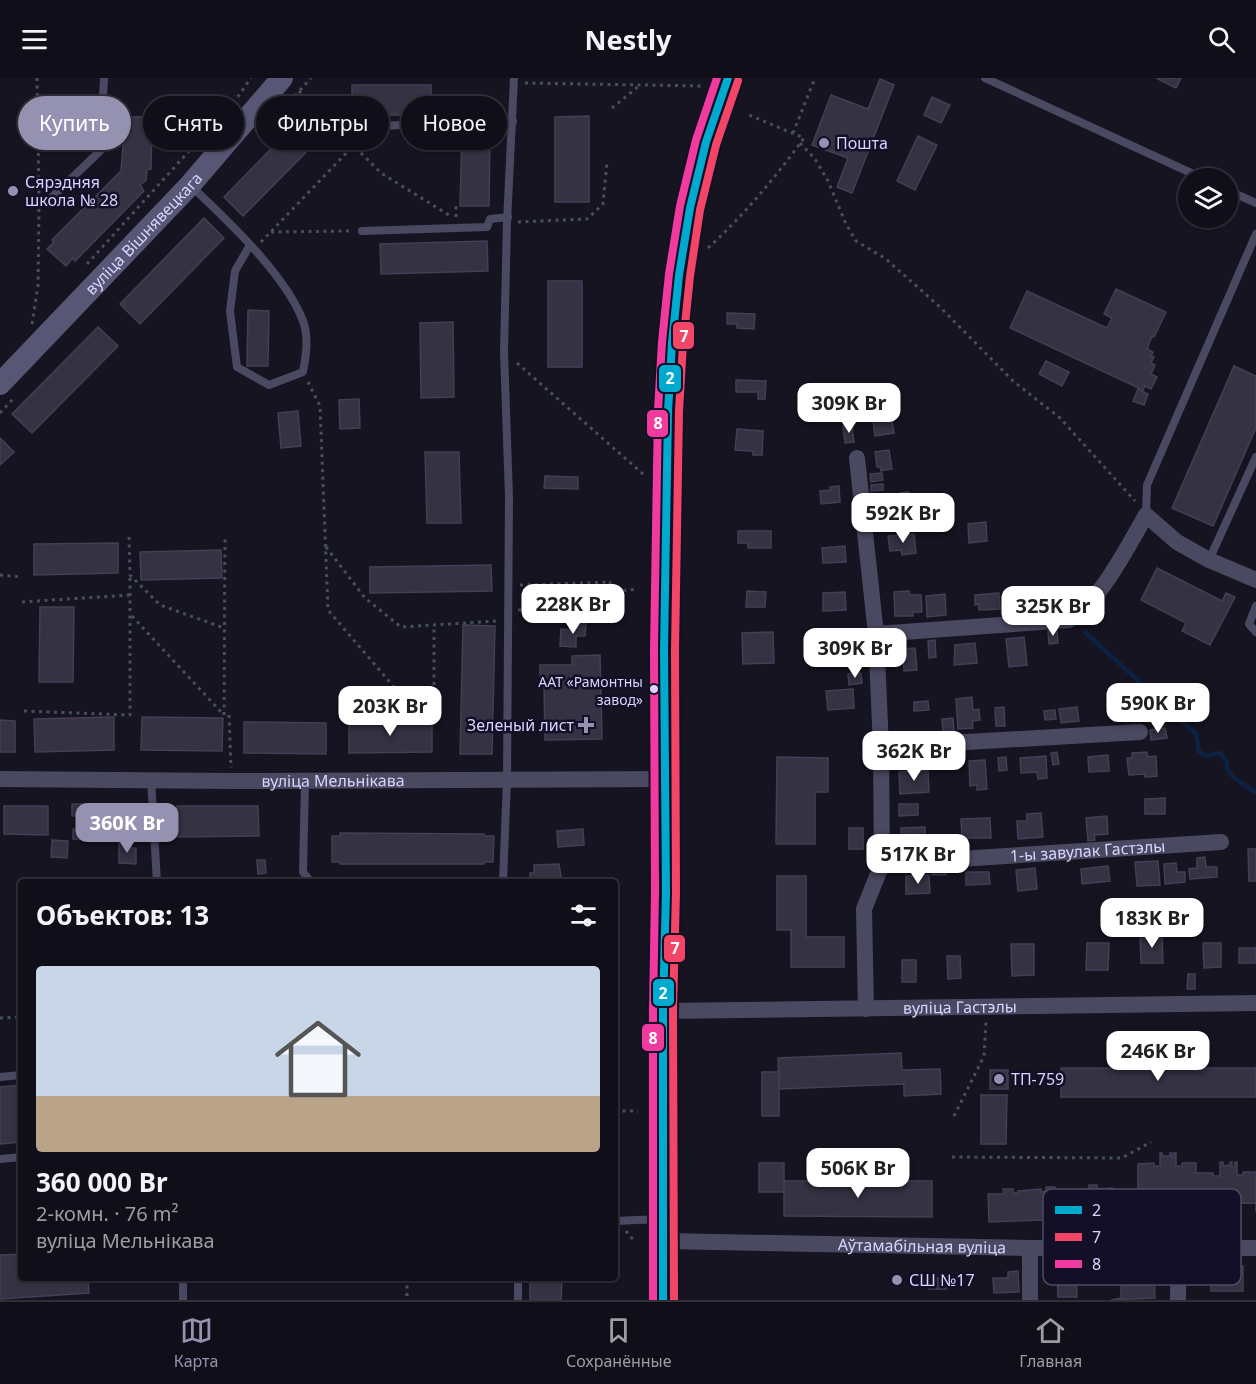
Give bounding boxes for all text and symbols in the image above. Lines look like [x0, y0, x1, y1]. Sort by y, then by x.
text: Nestly [585, 21, 671, 58]
icon: menu [18, 23, 51, 56]
icon: search [1205, 23, 1238, 56]
chip: Купить [18, 96, 131, 150]
chip: Снять [143, 96, 244, 150]
chip: Фильтры [256, 96, 389, 150]
chip: Новое [401, 96, 507, 150]
place label: Пошта [836, 132, 888, 154]
marker: Пошта [817, 136, 831, 150]
street label: вуліца Вішнявецкага [80, 168, 207, 299]
map controls [1178, 168, 1238, 228]
button: layers [1178, 168, 1238, 228]
place label: Сярэдняя школа № 28 [25, 171, 118, 211]
marker: Сярэдняя школа № 28 [6, 184, 20, 198]
line badge: 7 [672, 321, 695, 350]
text: 7 [679, 325, 689, 347]
line badge: 2 [658, 364, 682, 393]
text: 2 [665, 367, 675, 389]
pin: 309K Br [794, 383, 904, 434]
text: 309K Br [811, 389, 887, 416]
line badge: 8 [646, 409, 669, 438]
text: 8 [653, 412, 663, 434]
pin: 592K Br [848, 493, 958, 544]
text: 592K Br [865, 499, 941, 526]
pin: 228K Br [518, 584, 628, 635]
pin: 325K Br [998, 586, 1108, 637]
text: 228K Br [535, 590, 611, 617]
text: 325K Br [1015, 592, 1091, 619]
pin: 309K Br [800, 628, 910, 679]
text: 309K Br [817, 634, 893, 661]
place label: ААТ «Рамонтны завод» [538, 672, 643, 709]
marker: ААТ «Рамонтны завод» [648, 683, 660, 695]
pin: 590K Br [1103, 683, 1213, 734]
pin: 203K Br [335, 686, 445, 737]
text: 590K Br [1120, 689, 1196, 716]
text: 203K Br [352, 692, 428, 719]
place label: Зеленый лист [467, 714, 575, 736]
marker: Зеленый лист [579, 718, 593, 732]
pin: 362K Br [859, 731, 969, 782]
text: 362K Br [876, 737, 952, 764]
street label: вуліца Мельнікава [261, 769, 405, 792]
pin: 360K Br [72, 803, 182, 854]
text: 360K Br [89, 809, 165, 836]
pin: 517K Br [863, 834, 973, 885]
street label: 1-ы завулак Гастэлы [1009, 835, 1166, 867]
text: 517K Br [880, 840, 956, 867]
text: Объектов: 13 [36, 897, 209, 933]
pin: 183K Br [1097, 898, 1207, 949]
icon: filters [567, 899, 600, 932]
text: 183K Br [1114, 904, 1190, 931]
line badge: 7 [663, 934, 686, 963]
text: 7 [670, 937, 680, 959]
line badge: 2 [652, 978, 675, 1007]
text: 2 [658, 982, 668, 1004]
street label: вуліца Гастэлы [903, 995, 1017, 1019]
icon: home [264, 1005, 372, 1113]
line badge: 8 [641, 1023, 665, 1052]
text: 8 [648, 1027, 658, 1049]
pin: 246K Br [1103, 1031, 1213, 1082]
text: 246K Br [1120, 1037, 1196, 1064]
place label: ТП-759 [1011, 1068, 1064, 1090]
marker: ТП-759 [992, 1072, 1006, 1086]
pin: 506K Br [803, 1148, 913, 1199]
text: 506K Br [820, 1154, 896, 1181]
text: 360 000 Br [36, 1164, 168, 1200]
legend [1043, 1189, 1241, 1285]
text: 2 [1092, 1199, 1101, 1221]
text: 2-комн. · 76 m² [36, 1200, 179, 1227]
text: 7 [1092, 1226, 1101, 1248]
text: вуліца Мельнікава [36, 1227, 215, 1254]
street label: Аўтамабільная вуліца [838, 1233, 1006, 1259]
text: 8 [1092, 1253, 1101, 1275]
place label: СШ №17 [909, 1269, 975, 1291]
marker: СШ №17 [890, 1273, 904, 1287]
tab: Карта [174, 1314, 218, 1372]
tab: Сохранённые [566, 1314, 672, 1372]
tab: Главная [1019, 1314, 1082, 1372]

